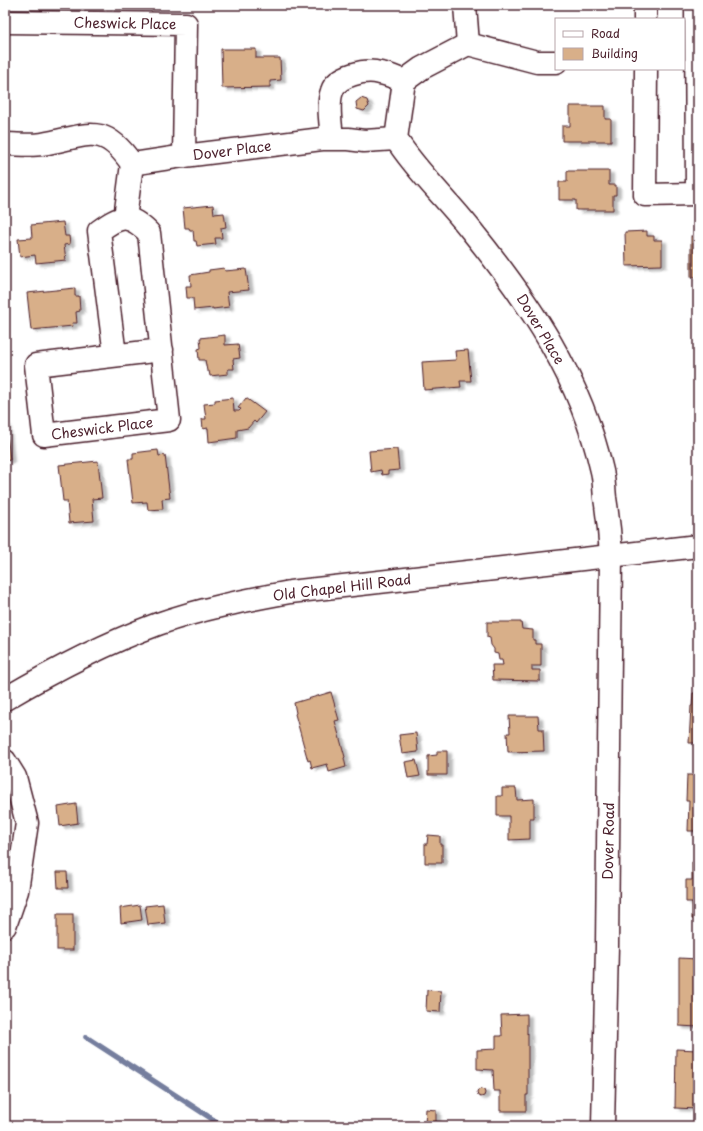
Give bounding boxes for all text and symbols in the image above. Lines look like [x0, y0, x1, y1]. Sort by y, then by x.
street label: Cheswick Place [74, 12, 176, 34]
legend [555, 18, 685, 70]
text: Road [591, 24, 620, 42]
text: Building [591, 44, 638, 62]
street label: Dover Place [191, 135, 273, 165]
street label: Dover Place [512, 290, 570, 368]
street label: Cheswick Place [50, 411, 154, 445]
street label: Old Chapel Hill Road [272, 568, 412, 606]
street label: Dover Road [597, 802, 619, 880]

